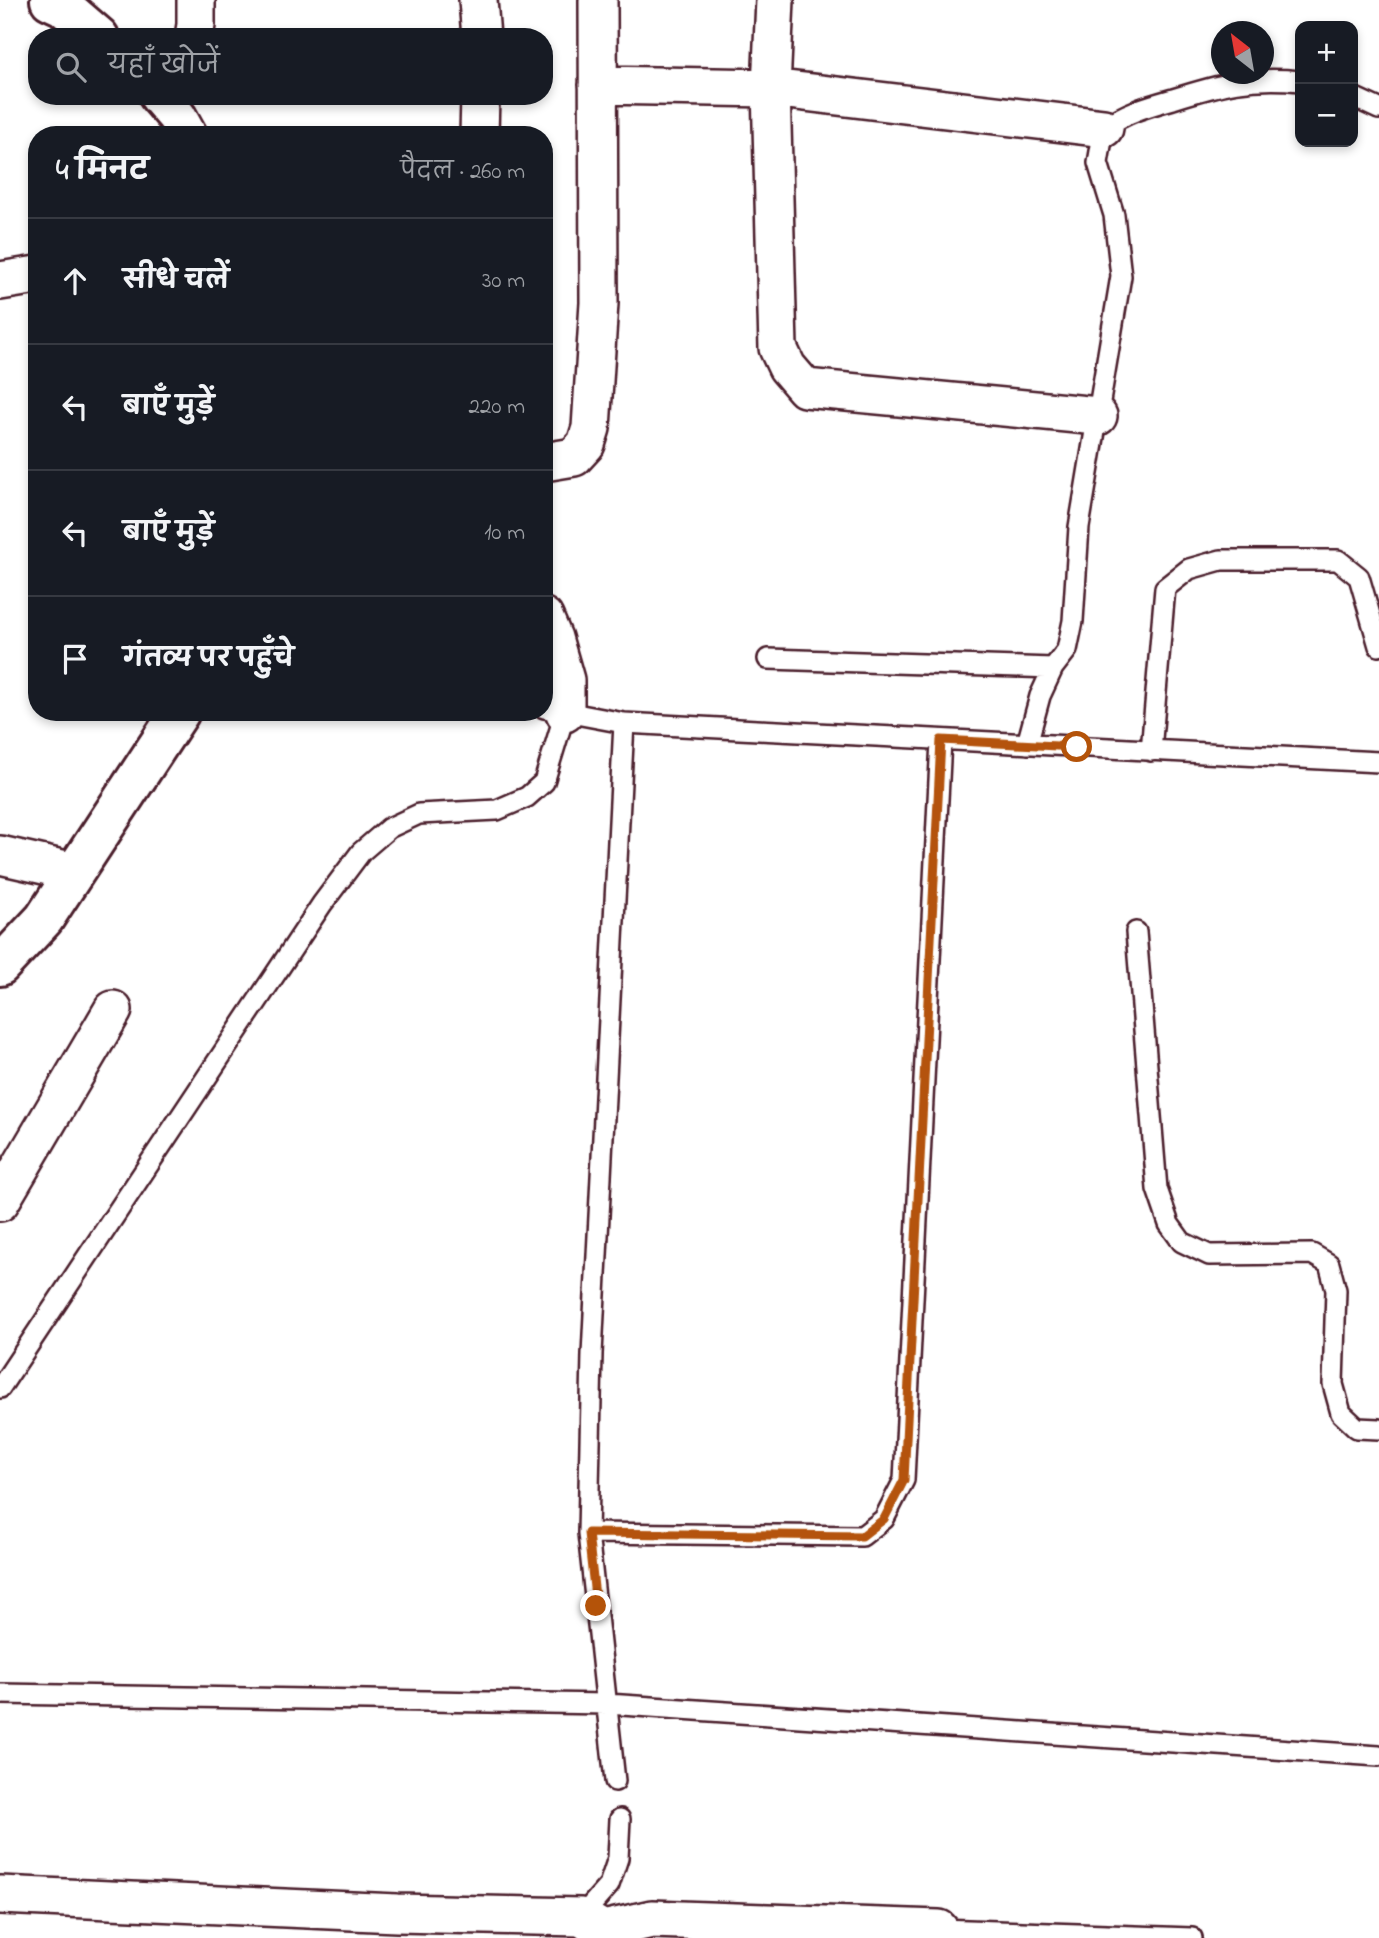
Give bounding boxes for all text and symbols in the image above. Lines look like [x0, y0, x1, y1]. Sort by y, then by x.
north arrow [1211, 21, 1274, 84]
map controls [1295, 21, 1358, 147]
button: + [1295, 21, 1358, 84]
search box [28, 28, 553, 105]
icon: search [52, 48, 90, 86]
text: यहाँ खोजें [108, 48, 220, 86]
button: − [1295, 84, 1358, 147]
text: 4 मिनट [56, 150, 149, 194]
text: पैदल · 260 m [400, 156, 525, 189]
icon: ahead [56, 262, 94, 300]
text: सीधे चलें [123, 263, 229, 301]
text: 30 m [482, 265, 525, 298]
icon: left [56, 388, 94, 426]
text: बाएँ मुड़ें [123, 389, 214, 427]
text: 220 m [469, 391, 525, 424]
icon: left [56, 514, 94, 552]
text: बाएँ मुड़ें [123, 515, 214, 553]
text: 10 m [484, 517, 525, 550]
icon: arrive [56, 640, 94, 678]
text: गंतव्य पर पहुँचे [123, 641, 294, 679]
route start [1061, 731, 1092, 762]
route end [580, 1590, 611, 1621]

